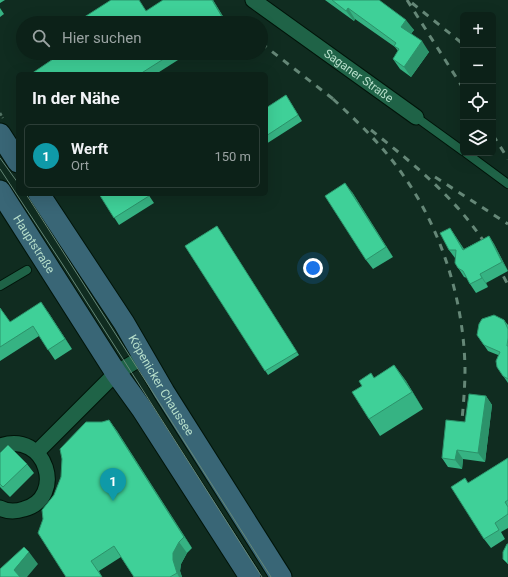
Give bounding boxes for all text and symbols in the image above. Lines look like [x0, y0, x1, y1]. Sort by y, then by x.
map controls [460, 12, 496, 156]
button: + [460, 12, 496, 48]
search box [16, 16, 268, 60]
icon: search [30, 27, 52, 49]
text: Hier suchen [62, 29, 141, 47]
street label: Saganer Straße [321, 46, 396, 105]
button: − [460, 48, 496, 84]
button: locate [460, 84, 496, 120]
text: In der Nähe [32, 88, 120, 108]
button: layers [460, 120, 496, 156]
text: Werft [71, 140, 108, 158]
text: 1 [42, 149, 50, 164]
text: 150 m [214, 149, 251, 164]
text: Ort [71, 158, 89, 173]
street label: Hauptstraße [10, 212, 58, 276]
your location [303, 258, 323, 278]
street label: Köpenicker Chaussee [125, 332, 197, 438]
pin: 1 [100, 468, 126, 501]

